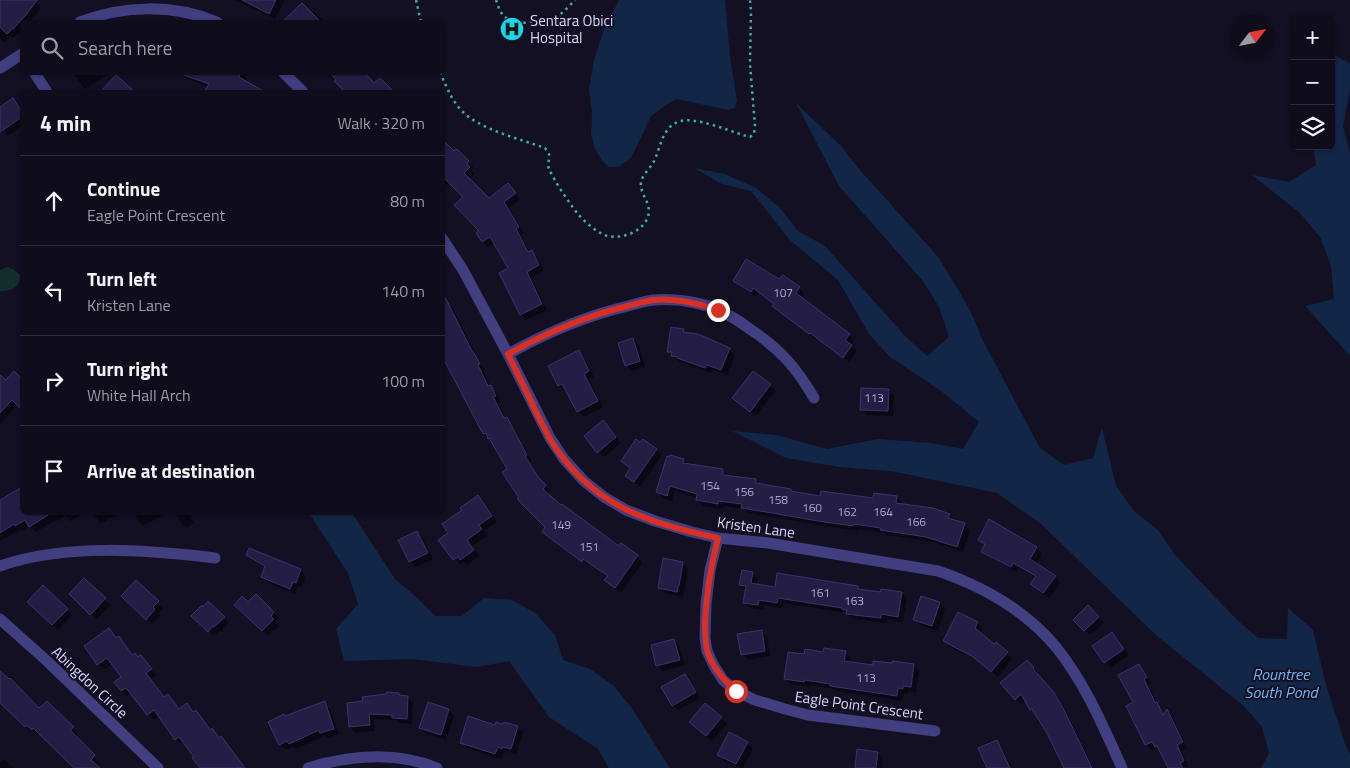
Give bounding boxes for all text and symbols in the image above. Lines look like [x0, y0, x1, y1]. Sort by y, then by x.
place label: Sentara Obici Hospital [530, 9, 613, 49]
north arrow [1230, 15, 1275, 60]
map controls [1290, 15, 1335, 150]
button: + [1290, 15, 1335, 60]
hospital icon: Sentara Obici Hospital [499, 16, 525, 42]
search box [20, 20, 445, 75]
text: Search here [78, 33, 172, 62]
icon: search [38, 34, 66, 62]
button: − [1290, 60, 1335, 105]
button: layers [1290, 105, 1335, 150]
text: 4 min [40, 107, 91, 139]
text: Walk · 320 m [337, 111, 425, 135]
text: Continue [87, 174, 160, 203]
icon: ahead [40, 187, 68, 215]
text: 80 m [390, 189, 425, 213]
text: Eagle Point Crescent [87, 203, 225, 227]
text: Turn left [87, 264, 157, 293]
icon: left [40, 277, 68, 305]
text: 140 m [381, 279, 425, 303]
house number: 107 [773, 283, 793, 302]
text: Kristen Lane [87, 293, 171, 317]
route end [707, 299, 730, 322]
text: Turn right [87, 354, 168, 383]
icon: right [40, 367, 68, 395]
text: 100 m [381, 369, 425, 393]
text: White Hall Arch [87, 383, 191, 407]
house number: 113 [864, 388, 884, 407]
text: Arrive at destination [87, 456, 255, 485]
icon: arrive [40, 457, 68, 485]
house number: 154 [700, 476, 720, 495]
house number: 156 [734, 482, 754, 501]
house number: 158 [768, 490, 788, 509]
house number: 160 [802, 498, 822, 517]
house number: 162 [837, 502, 857, 521]
house number: 164 [873, 502, 893, 521]
street label: Kristen Lane [716, 510, 796, 544]
house number: 166 [906, 512, 926, 531]
house number: 149 [551, 515, 571, 534]
house number: 151 [579, 537, 599, 556]
house number: 161 [810, 583, 830, 602]
house number: 163 [844, 591, 864, 610]
street label: Abingdon Circle [47, 640, 133, 724]
water label: Rountree South Pond [1244, 662, 1320, 704]
house number: 113 [856, 668, 876, 687]
route start [725, 680, 748, 703]
street label: Eagle Point Crescent [793, 685, 925, 725]

